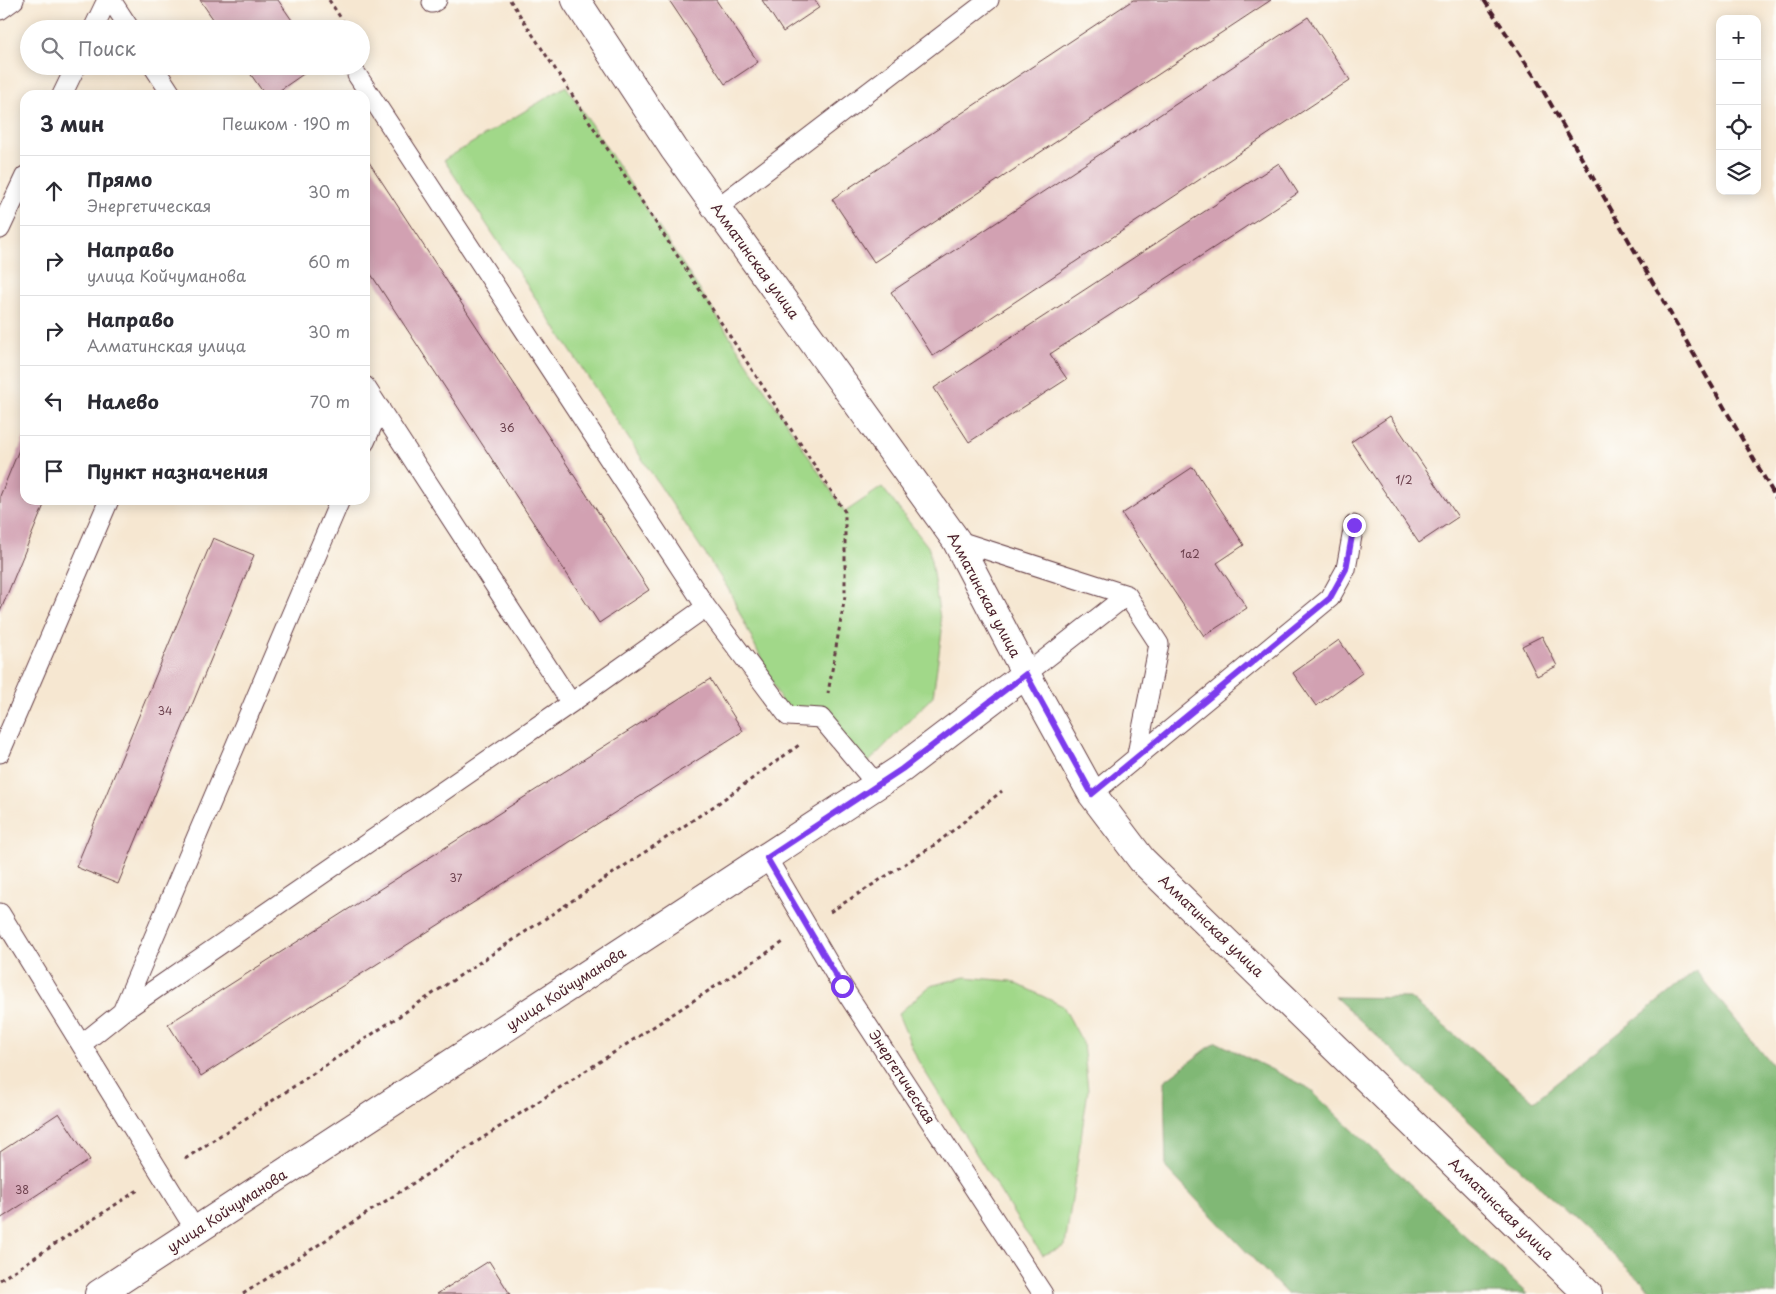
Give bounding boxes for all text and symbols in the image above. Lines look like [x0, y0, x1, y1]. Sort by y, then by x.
map controls [1716, 15, 1761, 195]
button: + [1716, 15, 1761, 60]
search box [20, 20, 370, 75]
icon: search [38, 34, 66, 62]
text: Поиск [78, 34, 136, 62]
button: − [1716, 60, 1761, 105]
button: locate [1716, 105, 1761, 150]
text: 3 мин [40, 107, 104, 139]
text: Пешком · 190 m [222, 111, 350, 135]
button: layers [1716, 150, 1761, 195]
text: Прямо [87, 165, 152, 193]
icon: ahead [40, 177, 68, 205]
text: 30 m [308, 179, 350, 203]
text: Энергетическая [87, 193, 211, 217]
street label: Алматинская улица [706, 198, 805, 323]
text: Направо [87, 235, 174, 263]
icon: right [40, 247, 68, 275]
text: 60 m [308, 249, 350, 273]
text: улица Койчуманова [87, 263, 246, 287]
text: Направо [87, 305, 174, 333]
icon: right [40, 317, 68, 345]
text: 30 m [308, 319, 350, 343]
text: Алматинская улица [87, 333, 246, 357]
icon: left [40, 387, 68, 415]
text: Налево [87, 387, 159, 415]
text: 70 m [310, 389, 350, 413]
house number: 36 [500, 419, 515, 436]
icon: arrive [40, 457, 68, 485]
text: Пункт назначения [87, 457, 268, 485]
house number: 1/2 [1395, 471, 1413, 488]
route end [1343, 514, 1366, 537]
street label: Алматинская улица [943, 529, 1026, 661]
house number: 1а2 [1180, 545, 1200, 562]
house number: 34 [158, 702, 172, 719]
house number: 37 [450, 869, 463, 886]
street label: Алматинская улица [1154, 870, 1269, 982]
street label: улица Койчуманова [502, 942, 630, 1035]
route start [831, 975, 854, 998]
street label: Энергетическая [864, 1025, 941, 1128]
street label: Алматинская улица [1444, 1153, 1559, 1265]
street label: улица Койчуманова [163, 1164, 291, 1257]
house number: 38 [15, 1181, 29, 1198]

